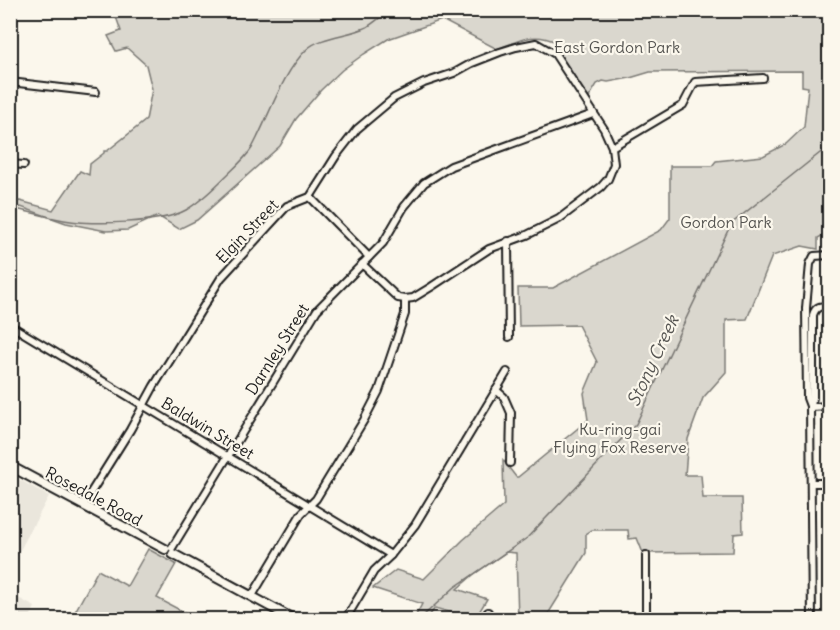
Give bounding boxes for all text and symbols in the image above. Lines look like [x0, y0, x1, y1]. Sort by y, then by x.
park label: East Gordon Park [554, 37, 680, 57]
street label: Elgin Street [212, 194, 283, 267]
park label: Gordon Park [680, 212, 772, 232]
street label: Darnley Street [241, 299, 313, 398]
water label: Stony Creek [621, 310, 684, 410]
street label: Baldwin Street [158, 393, 258, 464]
park label: Ku-ring-gai Flying Fox Reserve [553, 419, 687, 457]
street label: Rosedale Road [42, 462, 146, 530]

